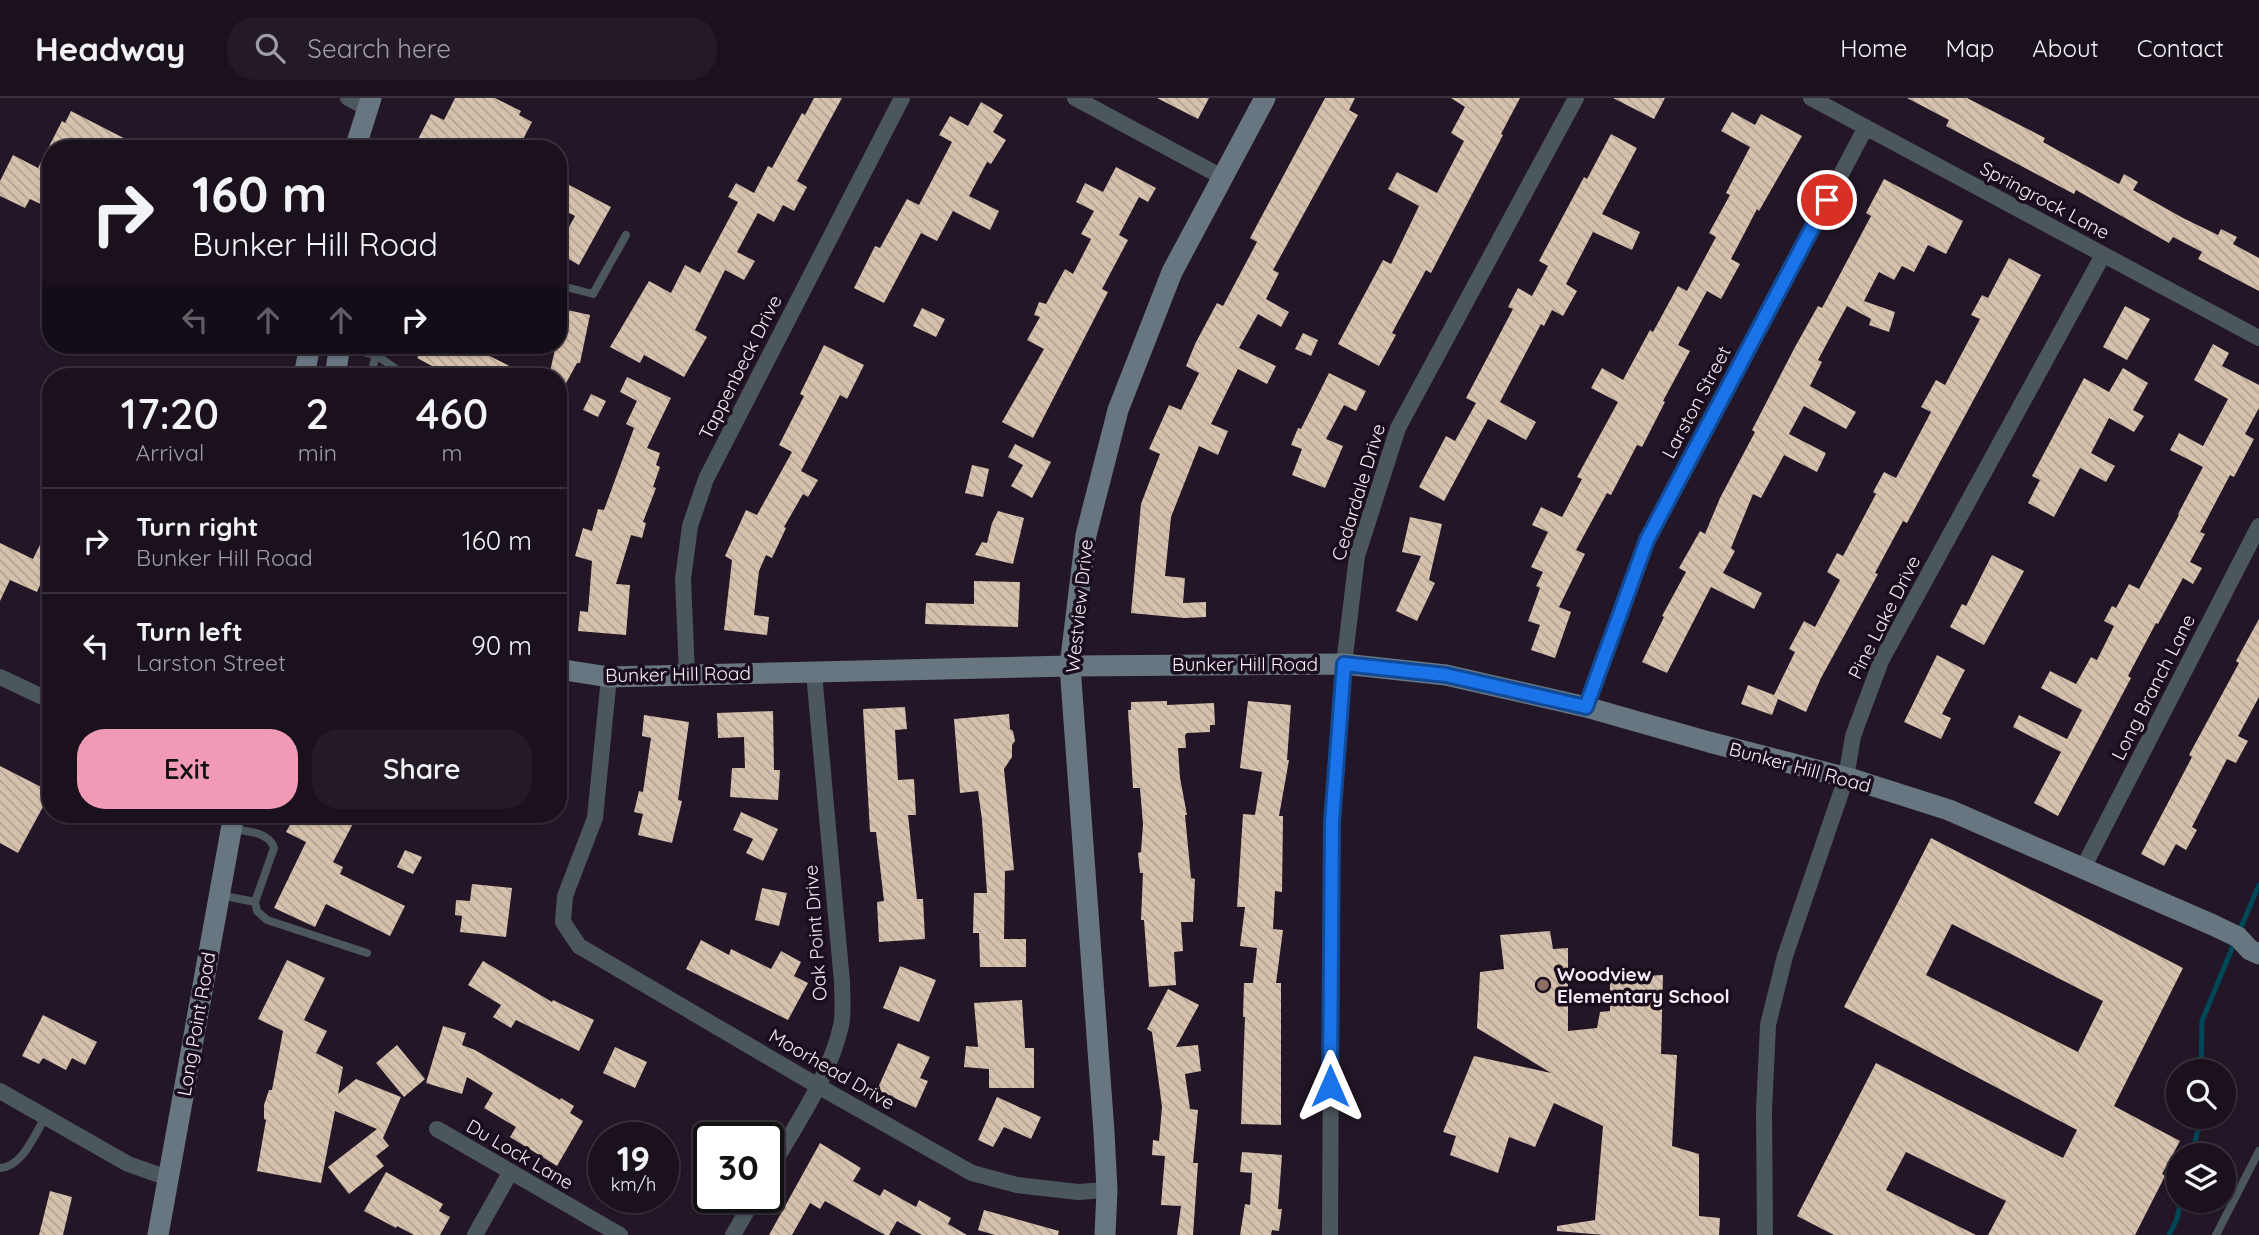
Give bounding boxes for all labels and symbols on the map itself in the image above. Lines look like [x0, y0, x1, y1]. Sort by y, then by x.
street label: Springrock Lane [1976, 156, 2114, 244]
pin [1797, 170, 1857, 230]
street label: Tappenbeck Drive [693, 291, 787, 443]
street label: Larston Street [1656, 342, 1736, 462]
street label: Cedardale Drive [1326, 421, 1390, 563]
street label: Westview Drive [1060, 538, 1098, 674]
street label: Pine Lake Drive [1843, 551, 1925, 683]
street label: Long Branch Lane [2106, 610, 2200, 764]
street label: Bunker Hill Road [1172, 652, 1318, 676]
street label: Bunker Hill Road [605, 661, 751, 687]
street label: Bunker Hill Road [1726, 737, 1874, 797]
street label: Oak Point Drive [798, 864, 832, 1002]
street label: Long Point Road [172, 950, 220, 1098]
place label: Woodview Elementary School [1557, 962, 1730, 1008]
marker: Woodview Elementary School [1535, 977, 1551, 993]
street label: Moorhead Drive [765, 1023, 899, 1115]
position arrow [1293, 1049, 1367, 1123]
street label: Du Lock Lane [462, 1114, 578, 1194]
speed limit sign: 30 [693, 1122, 784, 1213]

